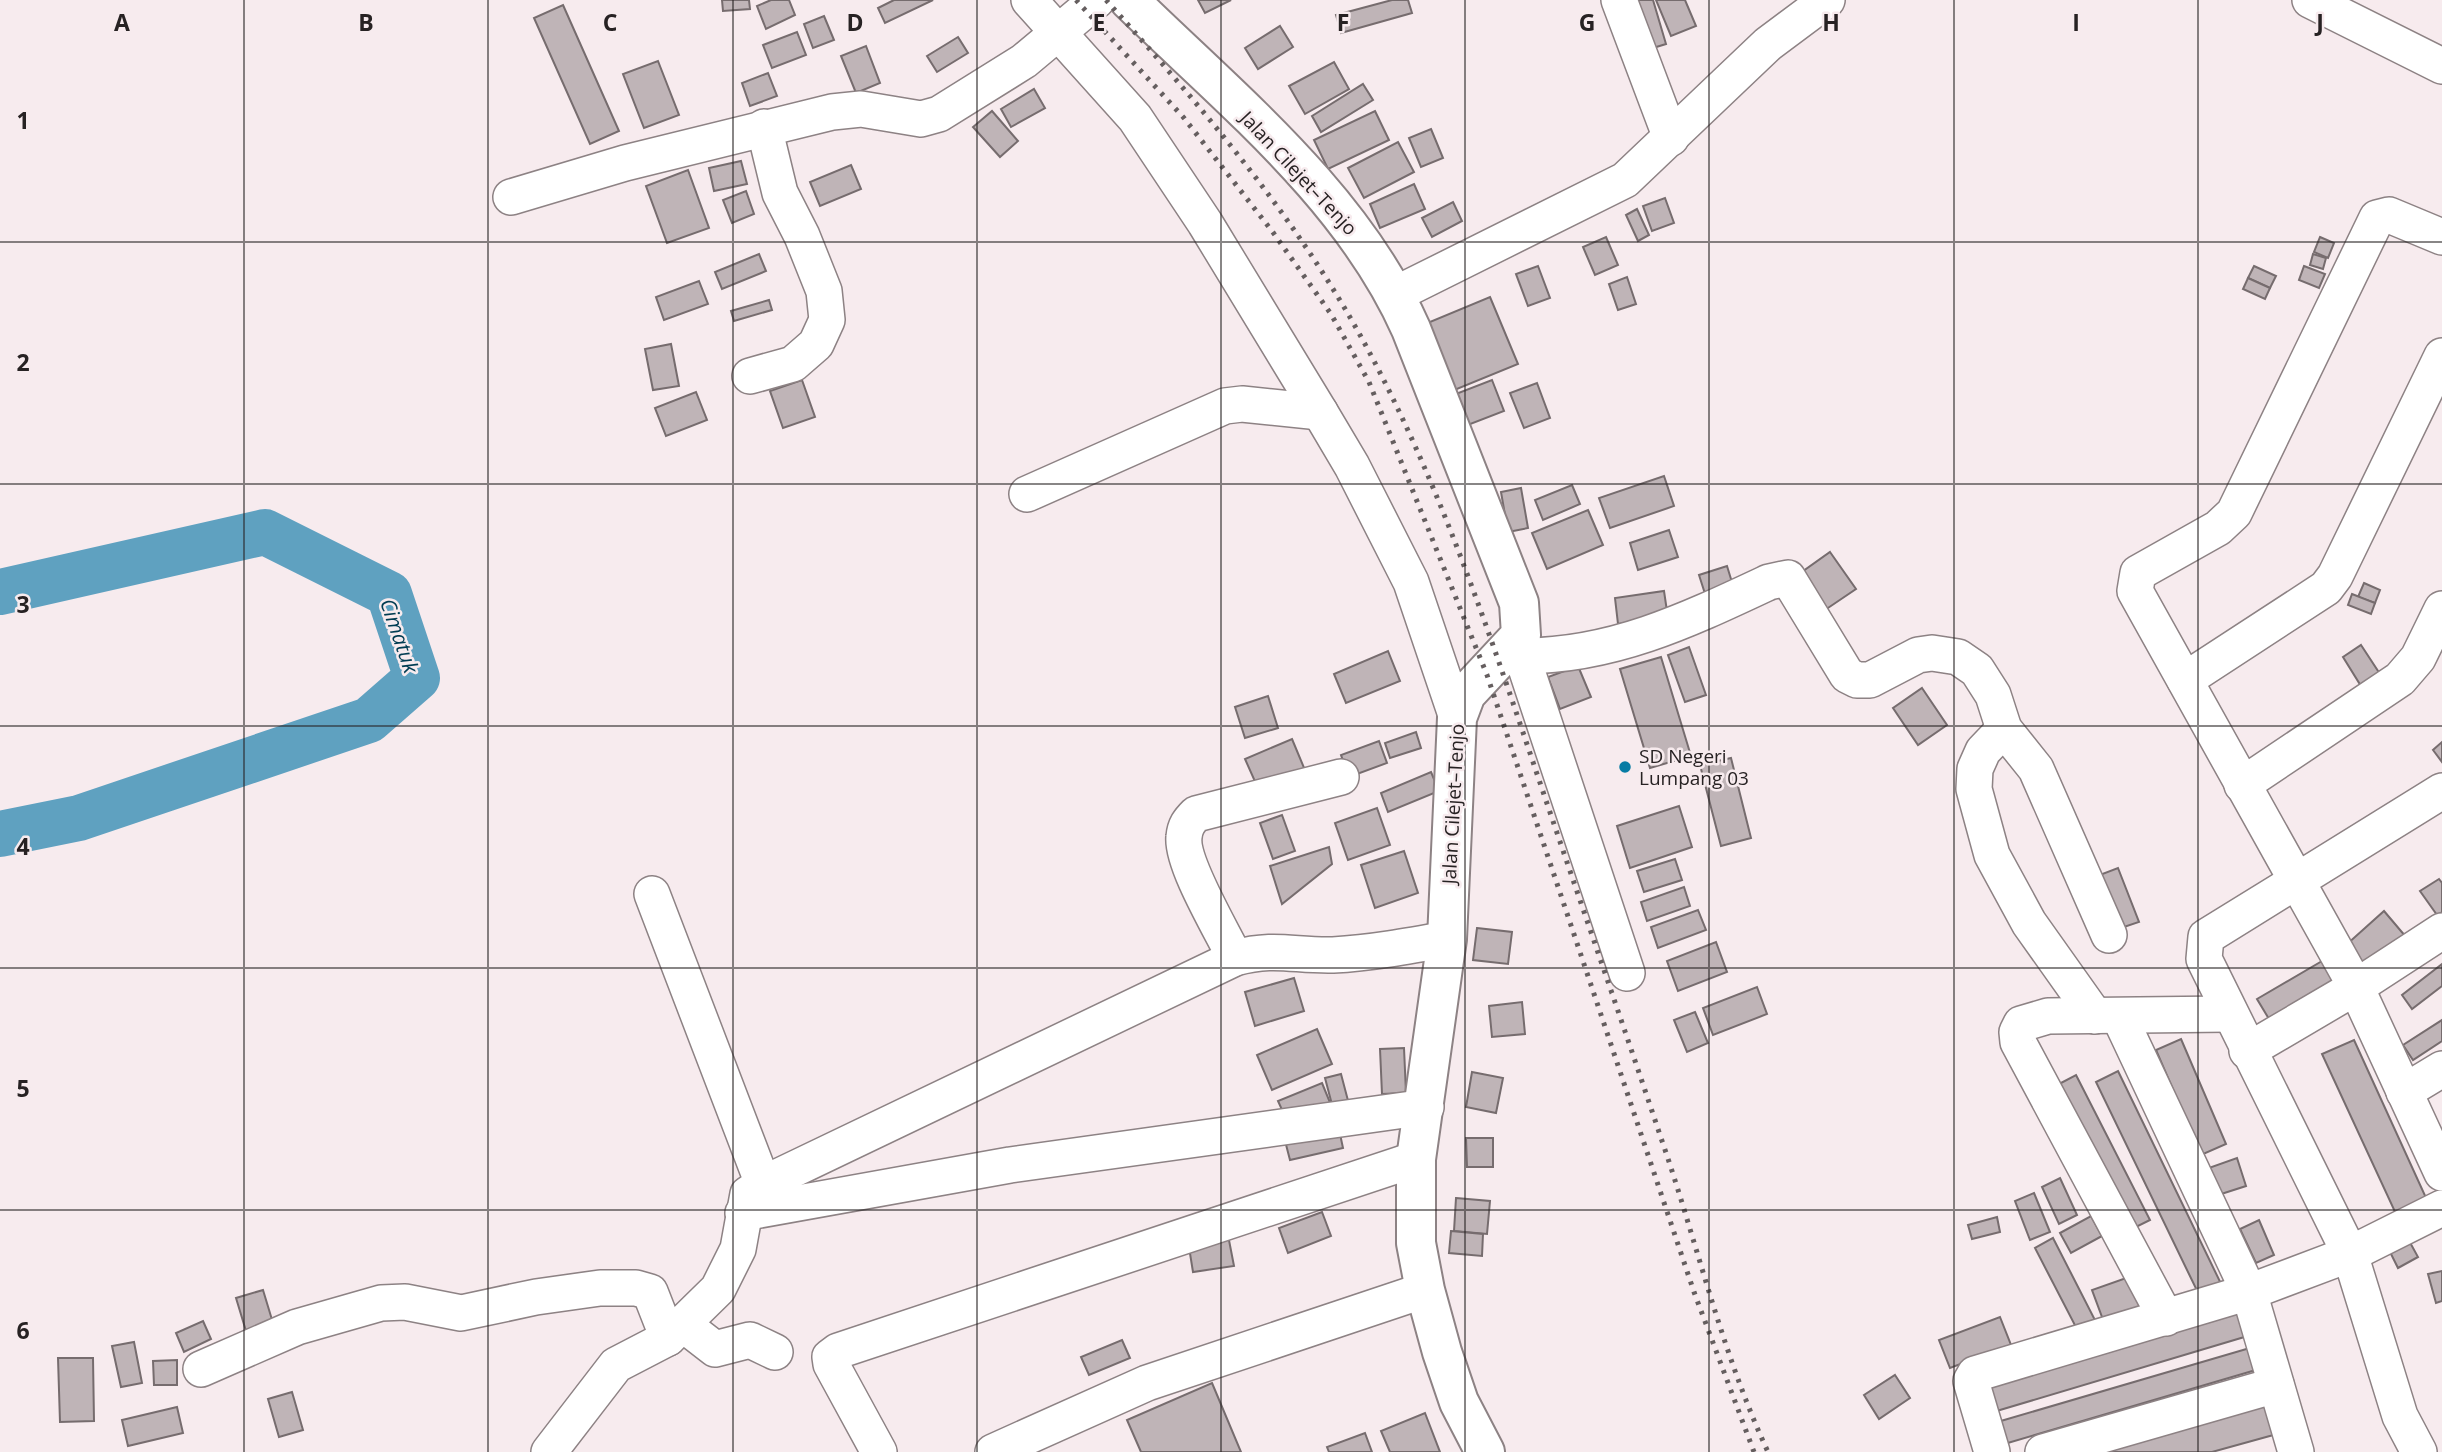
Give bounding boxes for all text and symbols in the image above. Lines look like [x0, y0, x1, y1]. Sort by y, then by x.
text: A [114, 6, 130, 38]
text: B [358, 6, 374, 38]
text: C [603, 6, 617, 38]
text: D [846, 6, 864, 38]
text: E [1093, 6, 1105, 38]
text: F [1337, 6, 1349, 38]
text: G [1579, 6, 1595, 38]
text: H [1822, 6, 1840, 38]
text: I [2072, 6, 2080, 38]
text: J [2314, 6, 2324, 38]
text: 1 [16, 104, 30, 136]
street label: Jalan Cilejet–Tenjo [1233, 104, 1363, 241]
text: 2 [16, 346, 30, 378]
text: 3 [16, 588, 30, 620]
water label: Cimatuk [374, 595, 426, 677]
street label: Jalan Cilejet–Tenjo [1436, 723, 1470, 887]
place label: SD Negeri Lumpang 03 [1639, 743, 1749, 791]
marker: SD Negeri Lumpang 03 [1617, 759, 1633, 775]
text: 4 [16, 830, 30, 862]
text: 5 [16, 1072, 30, 1104]
text: 6 [16, 1314, 30, 1346]

